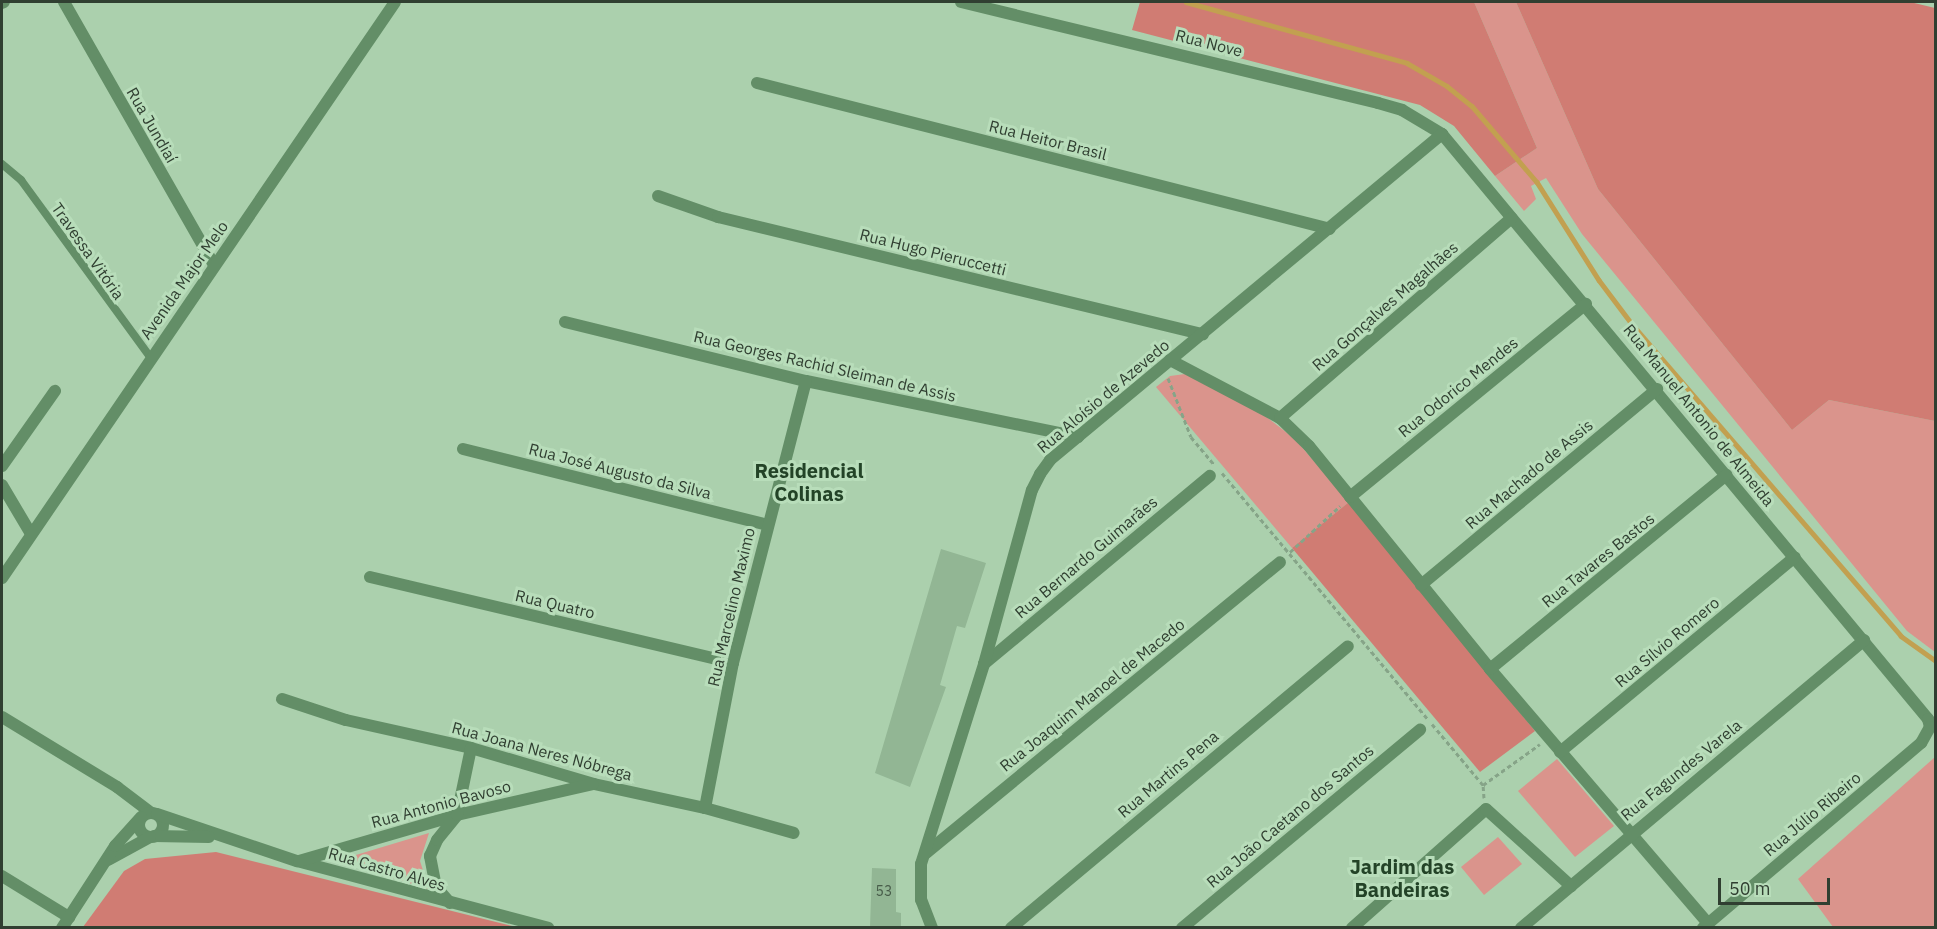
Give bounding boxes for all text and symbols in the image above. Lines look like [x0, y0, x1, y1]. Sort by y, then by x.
street label: Rua Nove [1174, 25, 1244, 61]
street label: Rua Jundiaí [123, 84, 181, 166]
street label: Rua Heitor Brasil [987, 116, 1109, 164]
street label: Travessa Vitória [48, 199, 128, 303]
street label: Avenida Major Melo [136, 217, 232, 343]
street label: Rua Hugo Pieruccetti [858, 224, 1008, 280]
street label: Rua Gonçalves Magalhães [1308, 237, 1462, 375]
street label: Rua Manuel Antonio de Almeida [1619, 320, 1779, 510]
street label: Rua Georges Rachid Sleiman de Assis [692, 326, 958, 406]
street label: Rua Odorico Mendes [1394, 333, 1522, 441]
street label: Rua Aloísio de Azevedo [1033, 335, 1173, 457]
street label: Rua Machado de Assis [1461, 415, 1597, 533]
street label: Rua José Augusto da Silva [527, 439, 713, 503]
district label: Residencial Colinas [754, 459, 864, 506]
street label: Rua Bernardo Guimarães [1011, 492, 1161, 622]
street label: Rua Tavares Bastos [1538, 509, 1658, 611]
street label: Rua Marcelino Maximo [703, 526, 759, 688]
street label: Rua Quatro [513, 586, 597, 622]
street label: Rua Sílvio Romero [1611, 593, 1723, 691]
street label: Rua Joaquim Manoel de Macedo [996, 614, 1188, 776]
street label: Rua Fagundes Varela [1617, 715, 1745, 825]
street label: Rua Joana Neres Nóbrega [450, 718, 634, 784]
street label: Rua Martins Pena [1114, 726, 1222, 822]
street label: Rua João Caetano dos Santos [1202, 740, 1378, 892]
street label: Rua Júlio Ribeiro [1759, 768, 1865, 860]
street label: Rua Antonio Bavoso [369, 776, 513, 832]
street label: Rua Castro Alves [326, 843, 448, 895]
district label: Jardim das Bandeiras [1350, 854, 1454, 901]
scale bar [1721, 866, 1834, 904]
text: 50 m [1729, 877, 1771, 900]
house number: 53 [876, 883, 892, 899]

